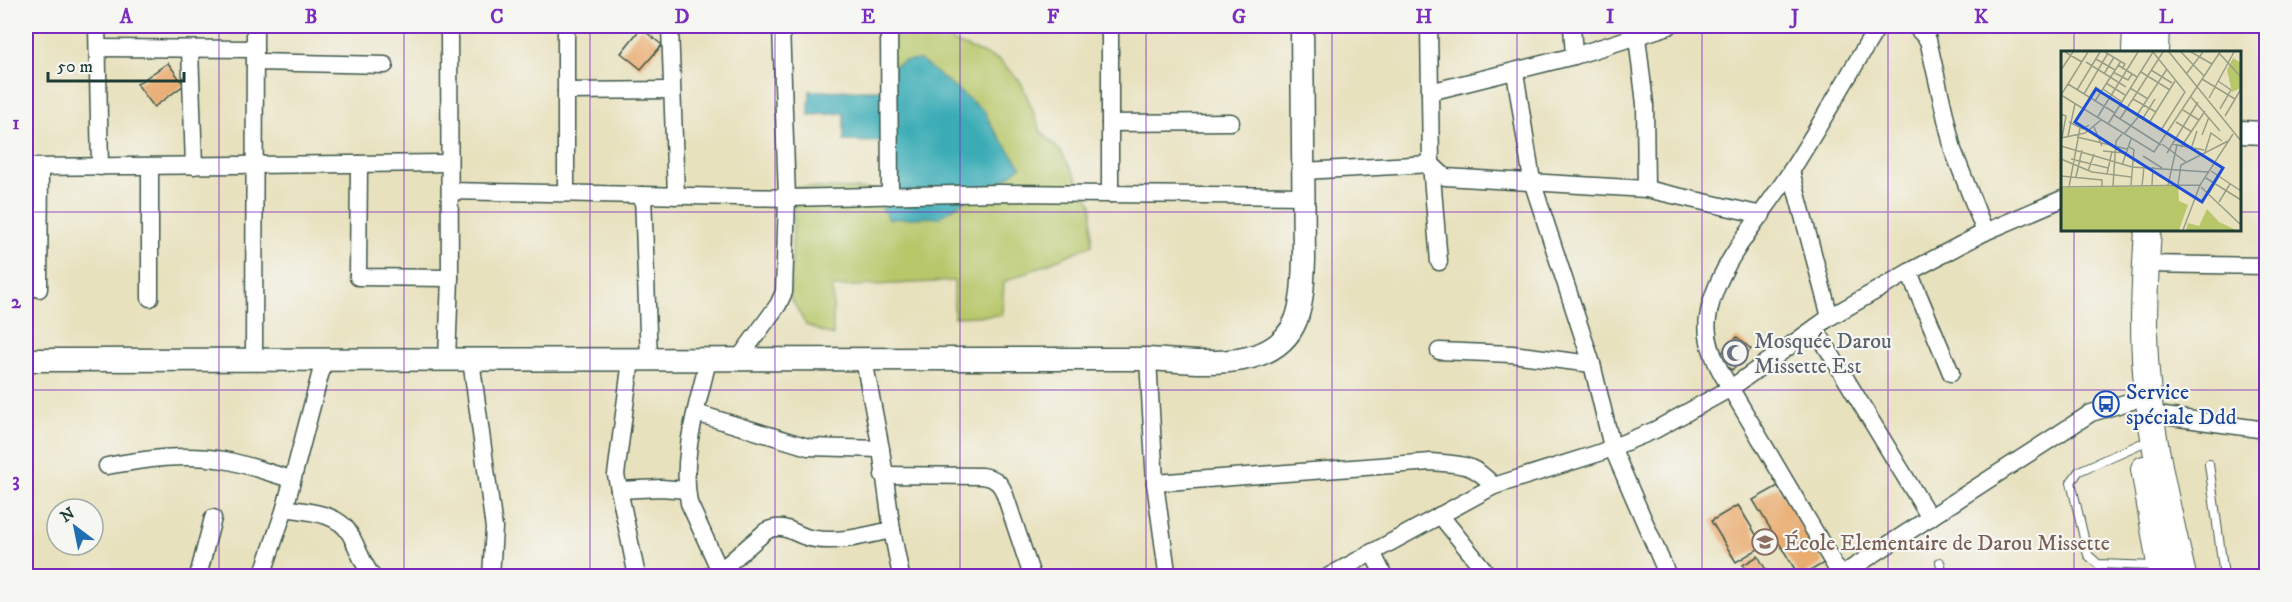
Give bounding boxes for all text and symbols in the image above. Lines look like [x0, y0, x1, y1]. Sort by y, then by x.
text: A [119, 5, 134, 30]
text: B [305, 5, 317, 30]
text: C [490, 5, 504, 30]
text: D [675, 5, 690, 30]
text: E [861, 5, 875, 30]
text: F [1047, 5, 1060, 30]
text: G [1232, 5, 1246, 30]
text: H [1416, 5, 1433, 30]
text: I [1606, 5, 1614, 30]
text: J [1789, 5, 1799, 30]
text: K [1974, 5, 1989, 30]
text: L [2159, 5, 2174, 30]
scale bar [48, 45, 184, 83]
inset map [2061, 51, 2241, 231]
text: 50 m [57, 56, 93, 78]
text: 1 [12, 111, 20, 136]
text: 2 [11, 290, 22, 315]
place label: Mosquée Darou Missette Est [1754, 328, 1892, 380]
mosque icon: Mosquée Darou Missette Est [1720, 338, 1750, 368]
place label: Service spéciale Ddd [2126, 379, 2237, 431]
bus stop icon: Service spéciale Ddd [2091, 389, 2121, 419]
text: 3 [12, 468, 20, 493]
north arrow [45, 497, 105, 557]
text: N [57, 503, 78, 527]
school or university icon: École Elementaire de Darou Missette [1750, 527, 1780, 557]
place label: École Elementaire de Darou Missette [1784, 530, 2110, 557]

